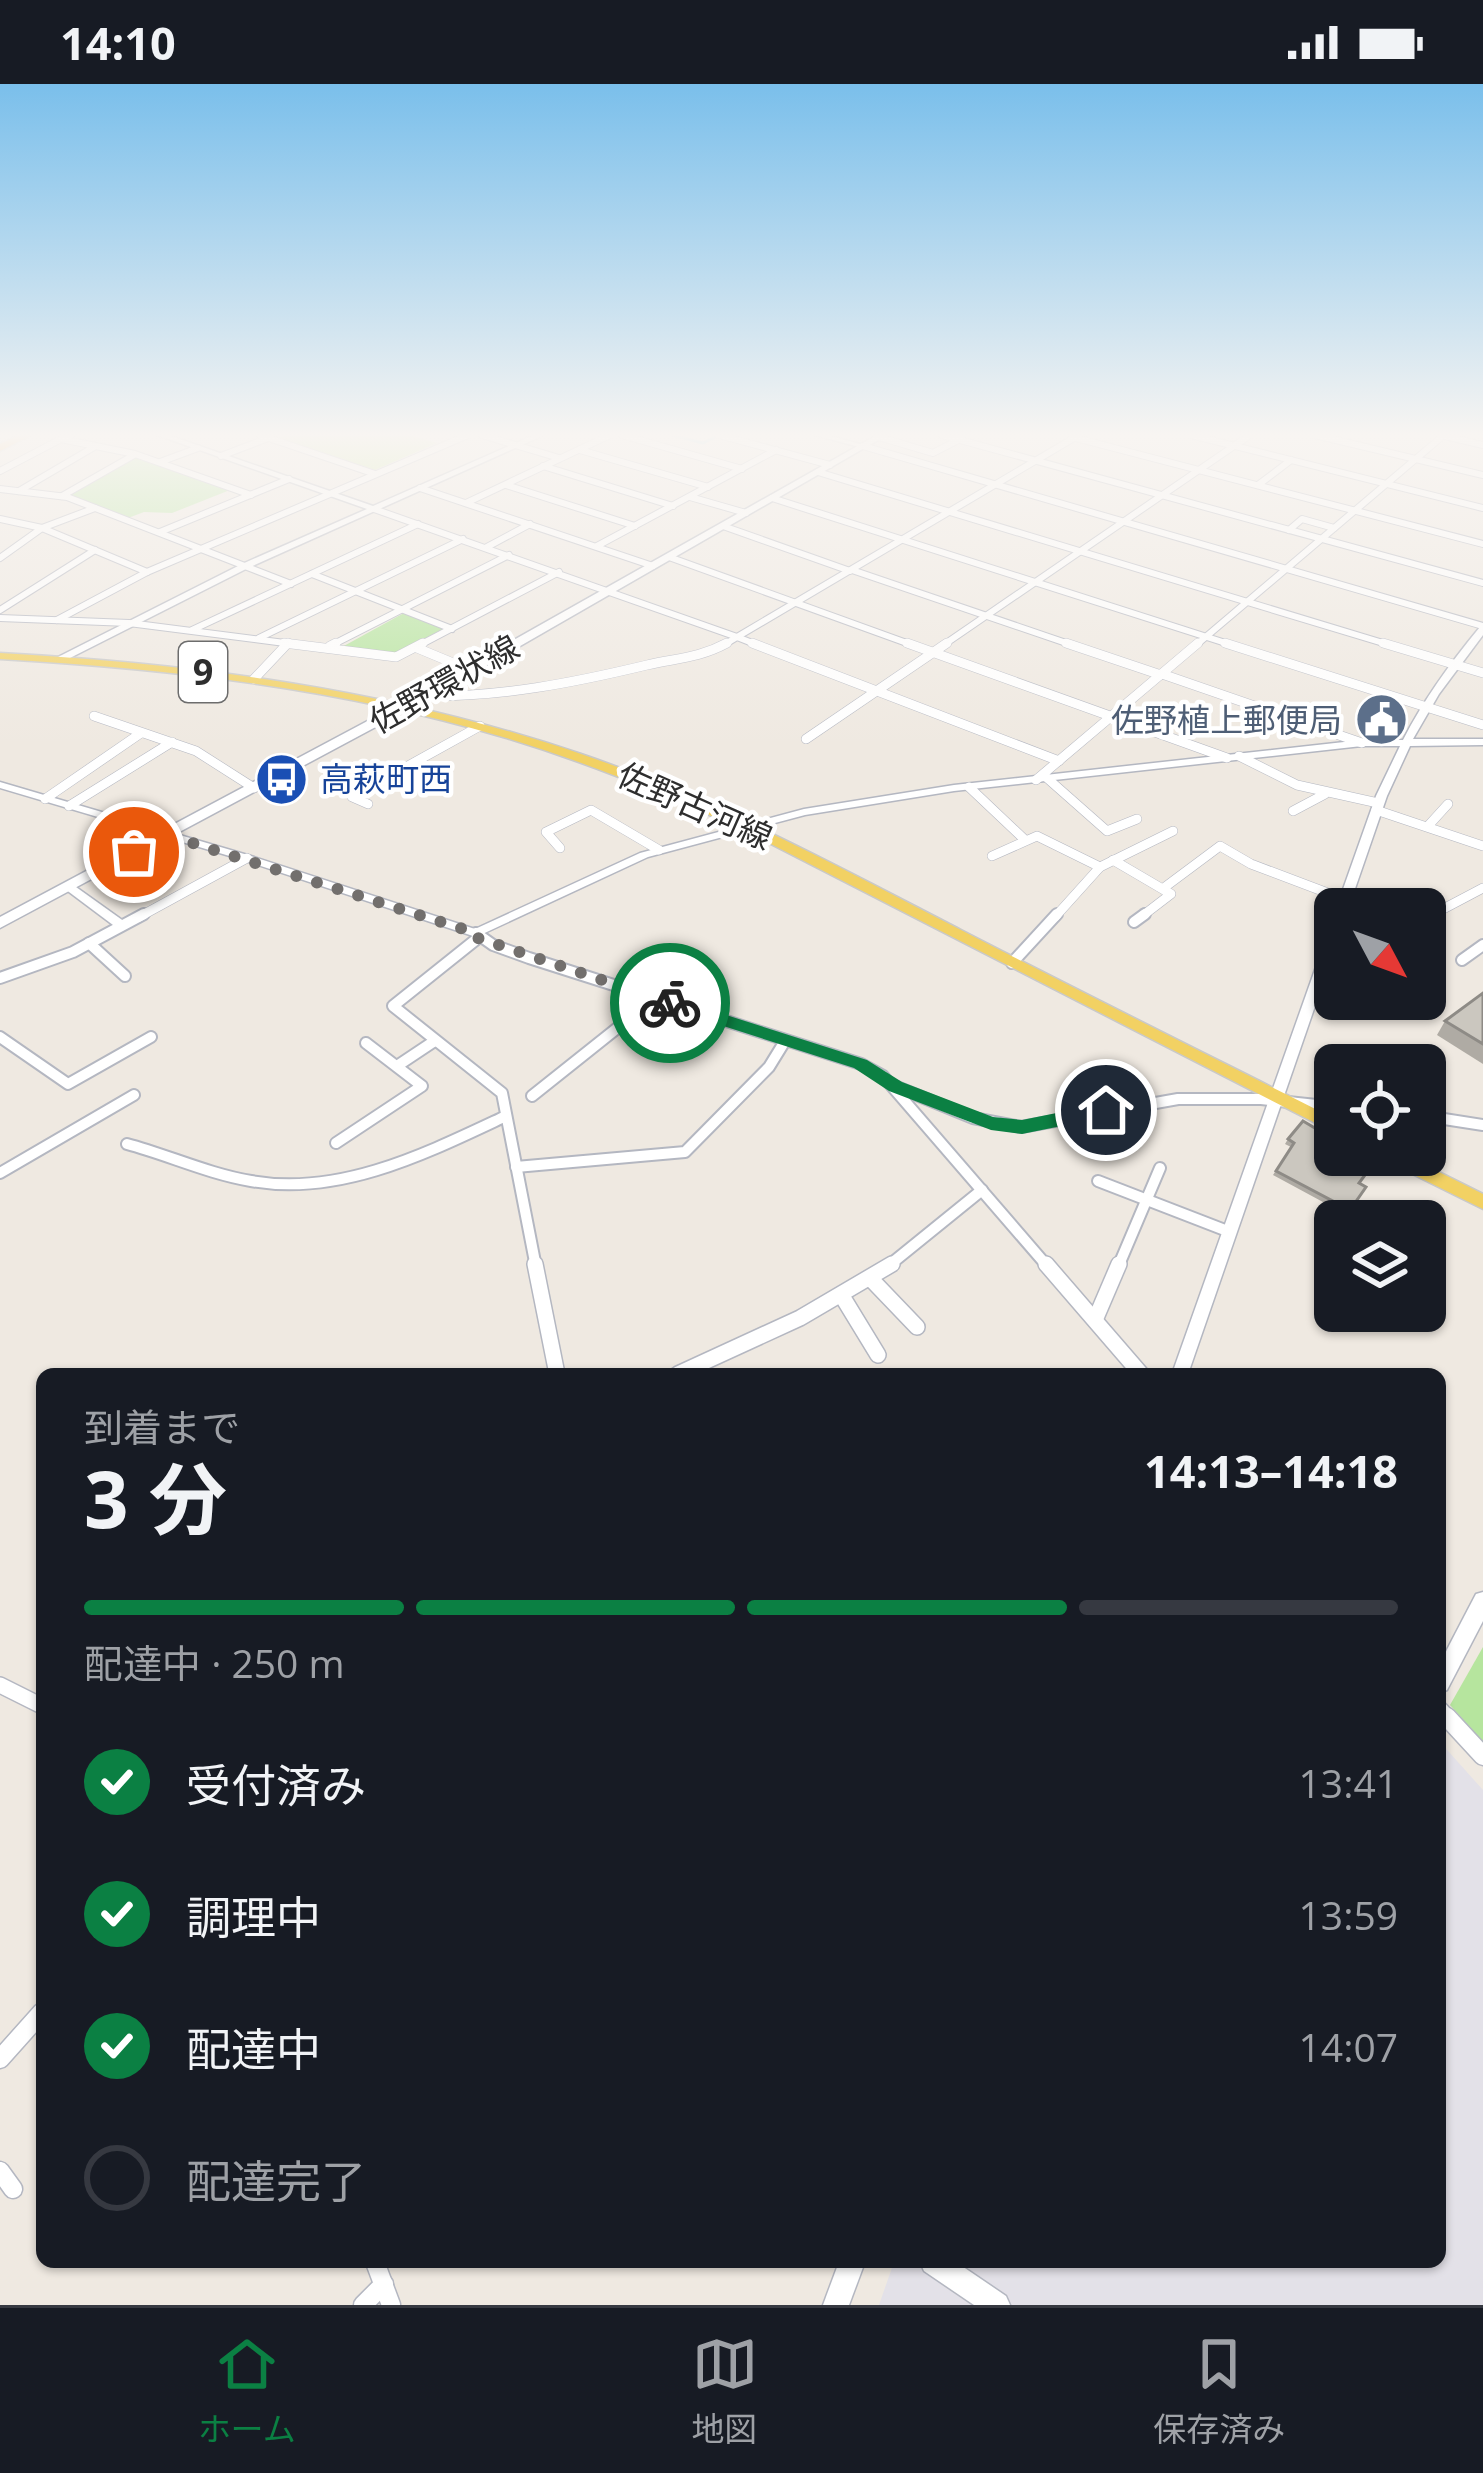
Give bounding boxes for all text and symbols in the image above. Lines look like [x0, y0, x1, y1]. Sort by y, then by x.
text: 14:10 [60, 12, 176, 73]
street label: 佐野環状線 [361, 624, 527, 743]
road number: 9 [179, 642, 227, 702]
public building icon: 佐野植上郵便局 [1353, 692, 1409, 748]
place label: 佐野植上郵便局 [1111, 697, 1342, 742]
bus stop icon: 高萩町西 [253, 751, 309, 807]
street label: 佐野古河線 [611, 751, 780, 860]
place label: 高萩町西 [320, 756, 452, 801]
pin [83, 801, 185, 903]
icon: bag [101, 819, 167, 885]
north arrow [1314, 888, 1446, 1020]
map controls [1314, 888, 1446, 1332]
courier [610, 943, 730, 1063]
icon: bike [637, 970, 703, 1036]
button: locate [1314, 1044, 1446, 1176]
pin [1055, 1059, 1157, 1161]
icon: home [1073, 1077, 1139, 1143]
button: layers [1314, 1200, 1446, 1332]
text: 到着まで [84, 1400, 240, 1453]
text: 14:13–14:18 [1144, 1440, 1398, 1501]
text: 3 分 [84, 1445, 227, 1551]
text: 配達中 · 250 m [84, 1636, 345, 1689]
icon: check [84, 1749, 150, 1815]
text: 受付済み [186, 1754, 366, 1815]
text: 13:41 [1299, 1756, 1398, 1809]
icon: check [84, 1881, 150, 1947]
text: 調理中 [186, 1886, 321, 1947]
text: 13:59 [1299, 1888, 1398, 1941]
icon: check [84, 2013, 150, 2079]
text: 配達中 [186, 2018, 321, 2079]
text: 14:07 [1299, 2020, 1398, 2073]
text: 配達完了 [186, 2150, 366, 2211]
tab: ホーム [198, 2331, 296, 2451]
tab: 地図 [692, 2331, 758, 2451]
tab: 保存済み [1153, 2331, 1285, 2451]

